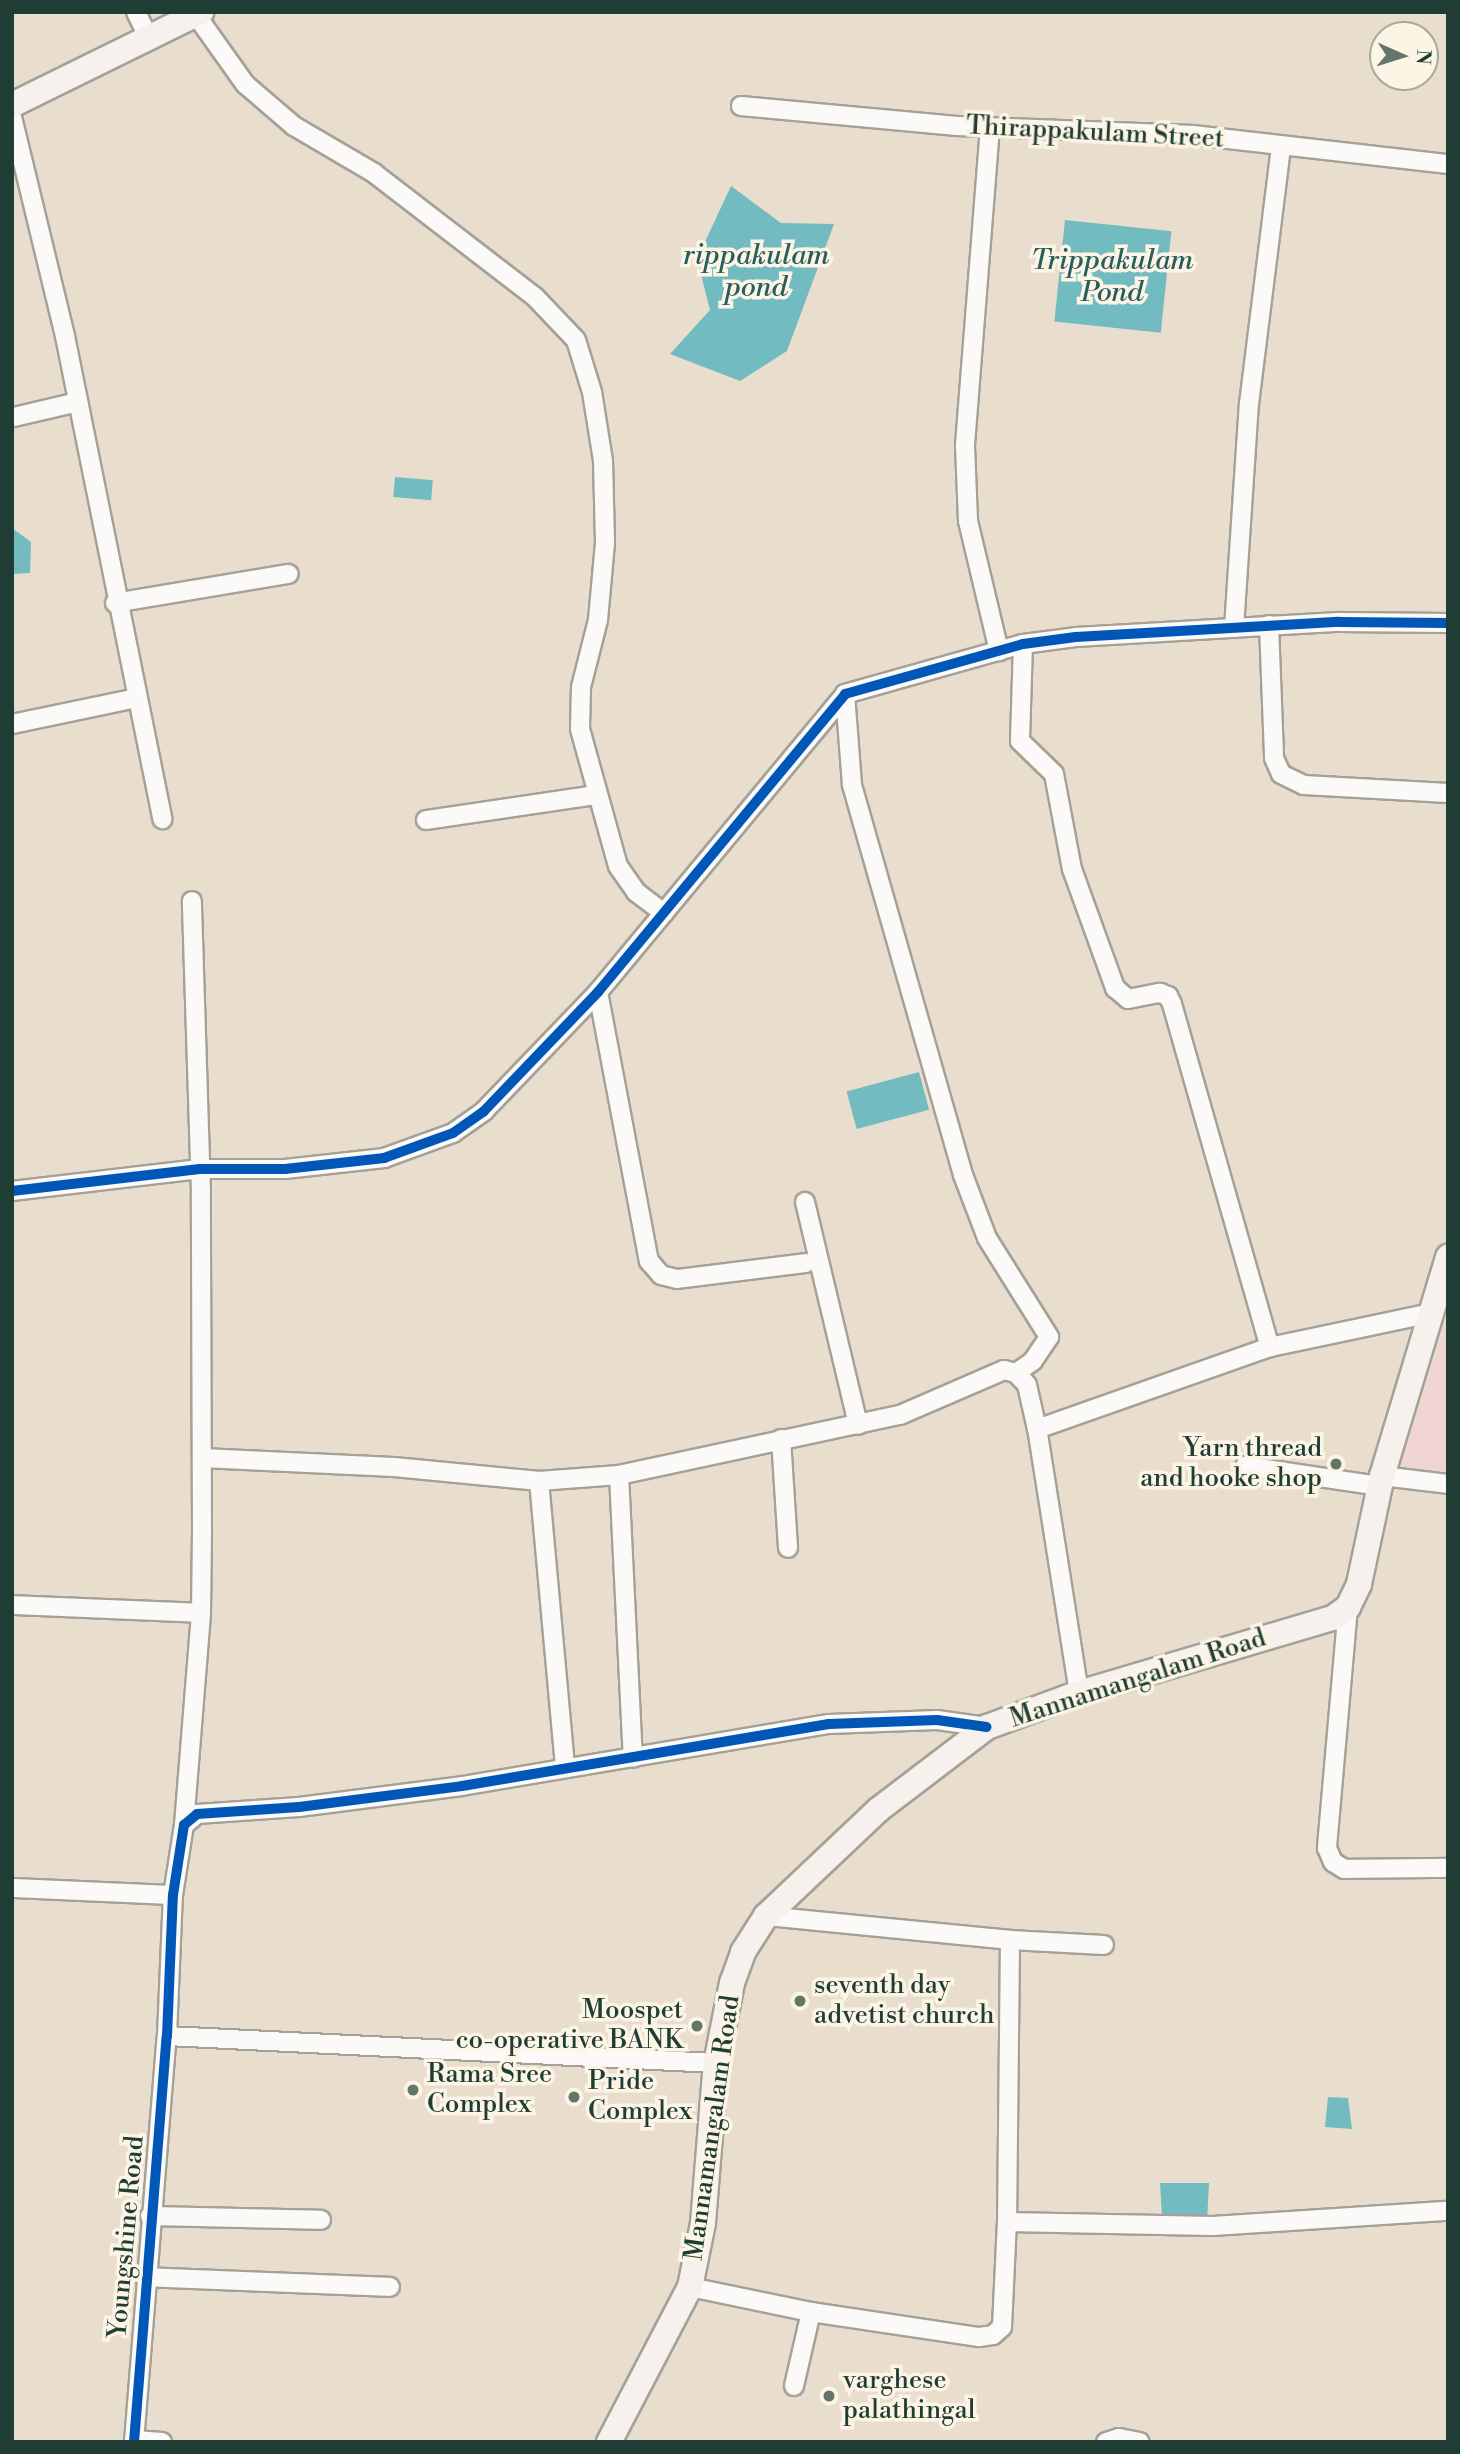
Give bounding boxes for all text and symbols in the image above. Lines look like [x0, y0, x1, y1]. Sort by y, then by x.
north arrow [1369, 21, 1439, 91]
text: N [1411, 49, 1435, 65]
street label: Thirappakulam Street [965, 111, 1225, 155]
water label: rippakulam pond [683, 239, 829, 305]
water label: Trippakulam Pond [1031, 244, 1193, 310]
place label: Yarn thread and hooke shop [1140, 1433, 1322, 1494]
marker: Yarn thread and hooke shop [1328, 1456, 1344, 1472]
street label: Mannamangalam Road [1006, 1623, 1270, 1735]
place label: seventh day advetist church [814, 1970, 994, 2032]
street label: Mannamangalam Road [679, 1993, 747, 2263]
marker: seventh day advetist church [792, 1993, 808, 2009]
place label: Moospet co-operative BANK [455, 1995, 683, 2056]
marker: Moospet co-operative BANK [689, 2018, 705, 2034]
place label: Rama Sree Complex [427, 2059, 552, 2120]
place label: Pride Complex [588, 2066, 692, 2128]
marker: Rama Sree Complex [405, 2082, 421, 2098]
marker: Pride Complex [566, 2089, 582, 2105]
street label: Youngshine Road [103, 2134, 151, 2340]
place label: varghese palathingal [843, 2365, 975, 2426]
marker: varghese palathingal [821, 2388, 837, 2404]

